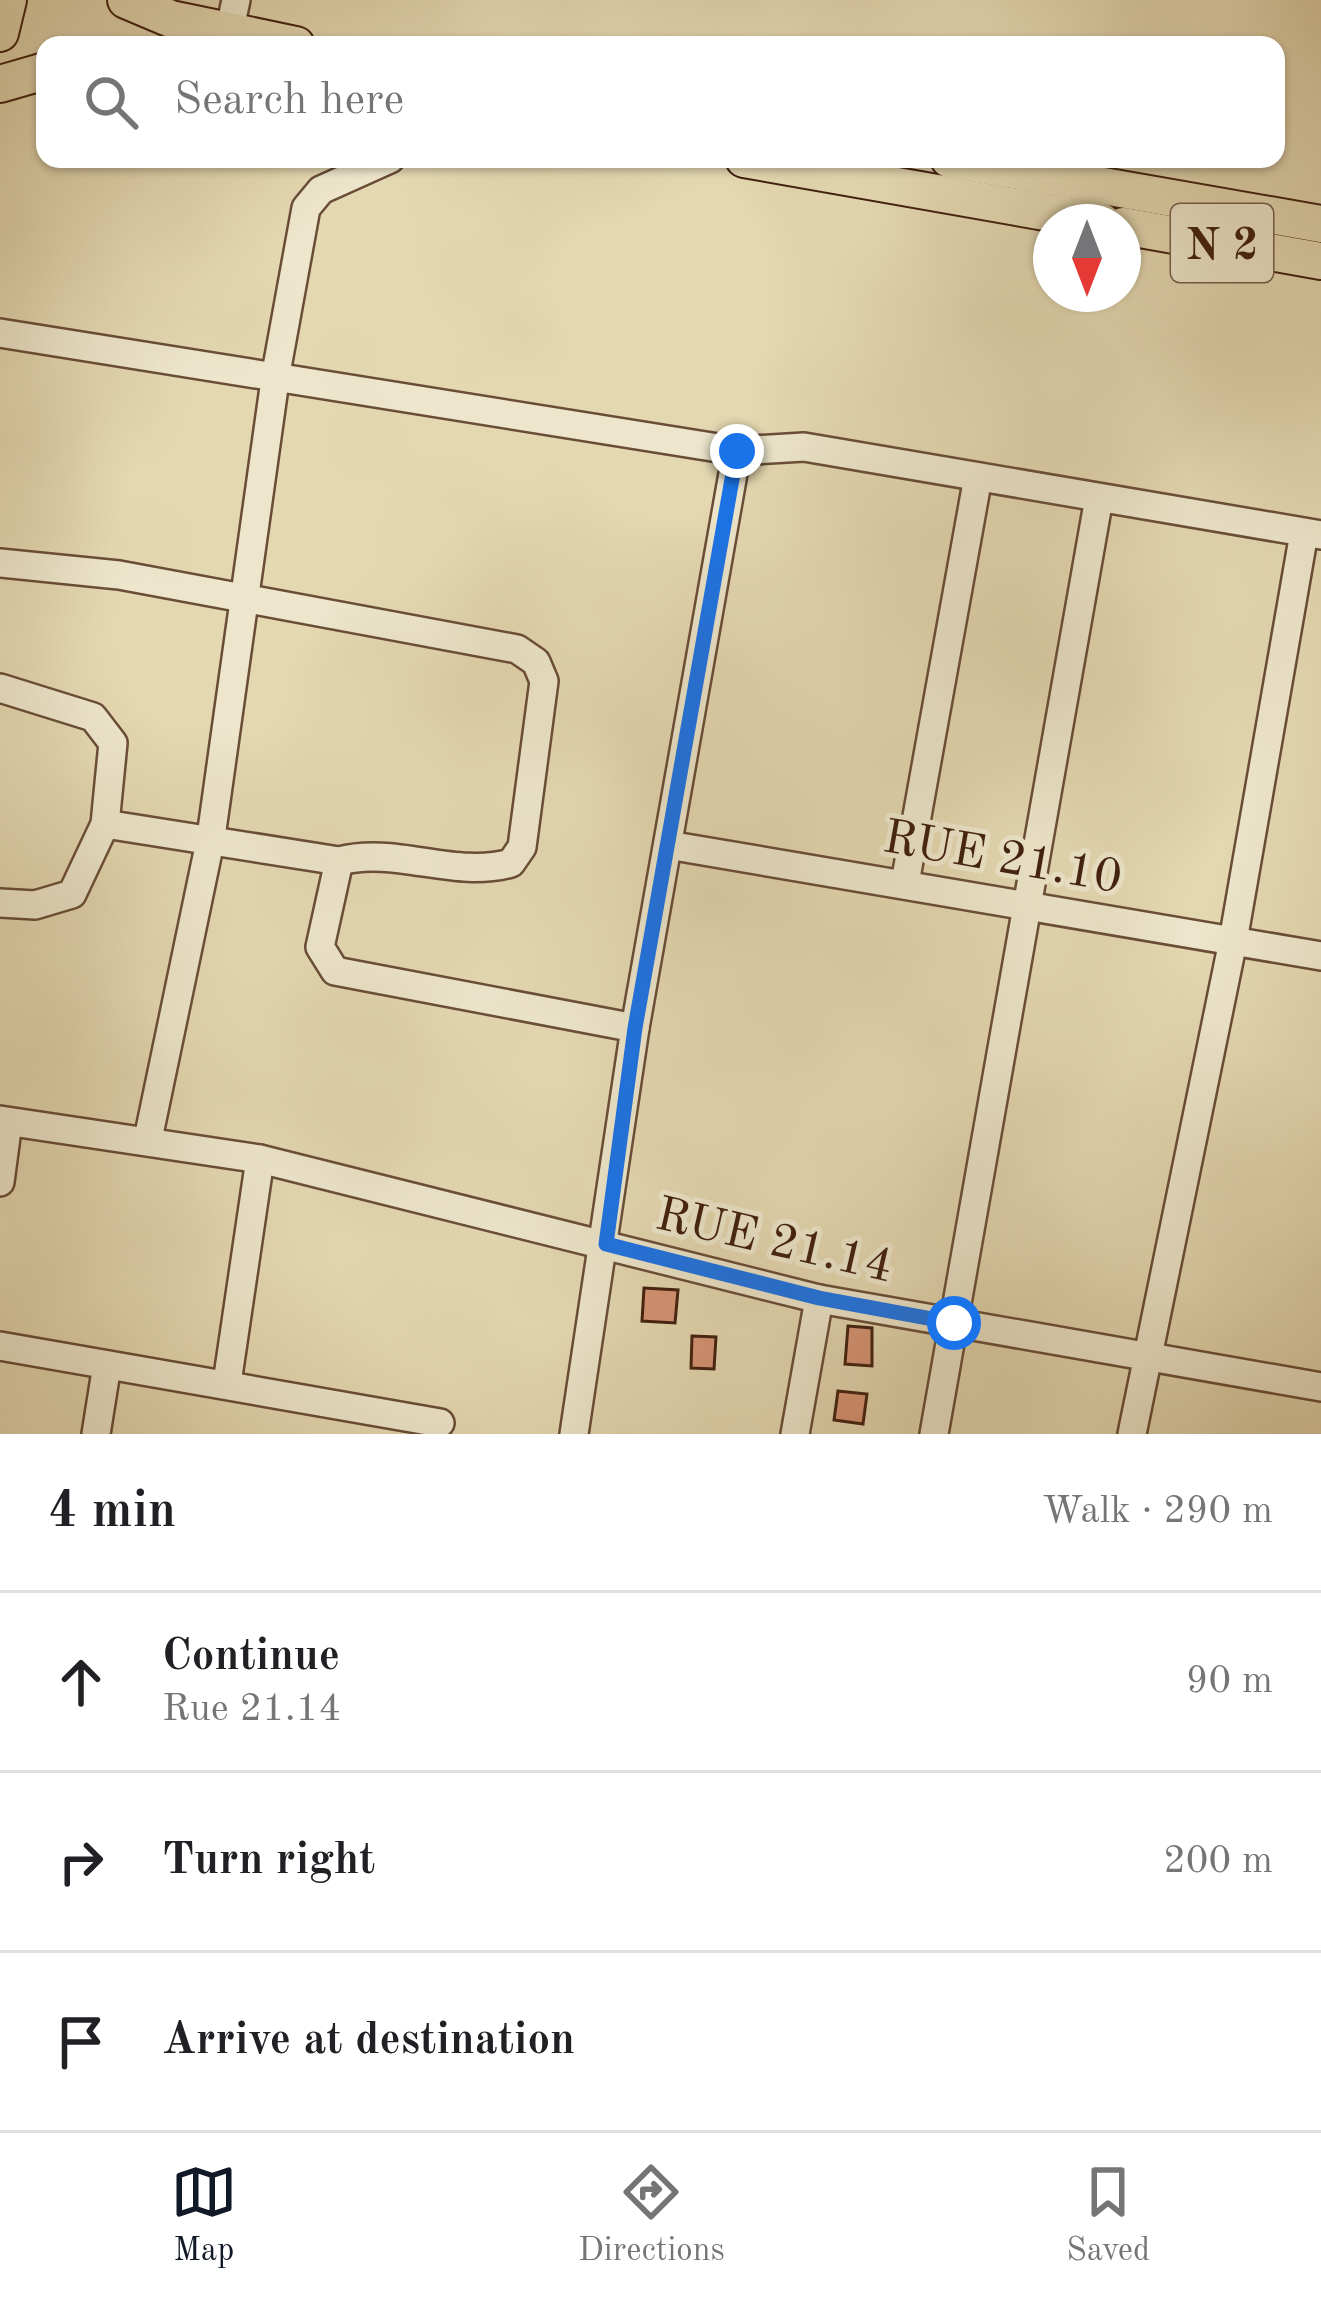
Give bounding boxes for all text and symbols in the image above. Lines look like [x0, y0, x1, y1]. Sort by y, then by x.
search box [36, 36, 1285, 168]
icon: search [78, 69, 144, 135]
text: Search here [174, 79, 404, 124]
north arrow [1033, 204, 1141, 312]
road number: N 2 [1171, 204, 1273, 282]
route end [710, 424, 764, 478]
street label: RUE 21.10 [879, 814, 1125, 904]
street label: RUE 21.14 [651, 1191, 897, 1292]
route start [927, 1296, 981, 1350]
text: 4 min [48, 1487, 176, 1538]
text: Walk · 290 m [1042, 1492, 1273, 1531]
text: Continue [162, 1635, 340, 1680]
icon: ahead [48, 1649, 114, 1715]
text: 90 m [1186, 1662, 1273, 1701]
text: Rue 21.14 [162, 1690, 341, 1729]
icon: right [48, 1829, 114, 1895]
text: Turn right [162, 1839, 375, 1884]
text: 200 m [1163, 1842, 1273, 1881]
icon: arrive [48, 2009, 114, 2075]
text: Arrive at destination [162, 2019, 575, 2064]
tab: Map [171, 2159, 237, 2272]
tab: Directions [578, 2159, 725, 2272]
tab: Saved [1066, 2159, 1150, 2272]

